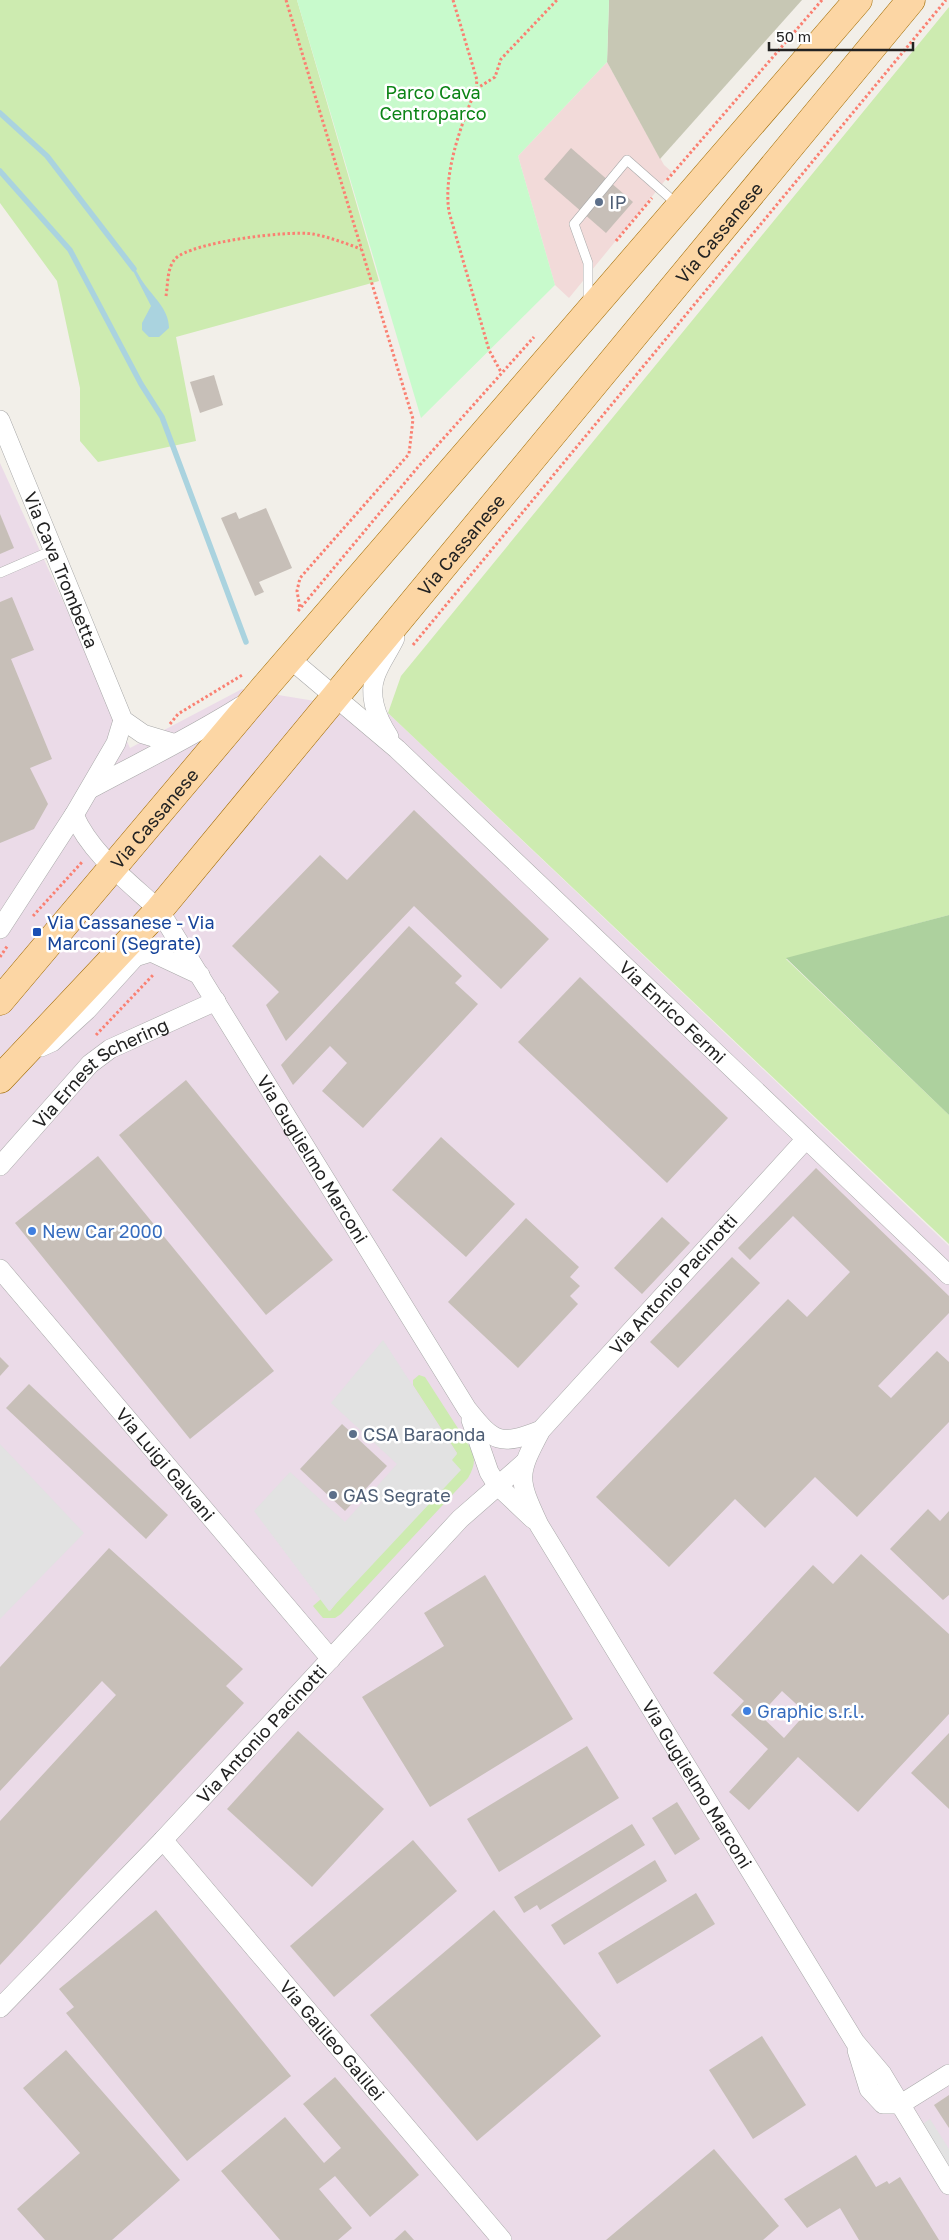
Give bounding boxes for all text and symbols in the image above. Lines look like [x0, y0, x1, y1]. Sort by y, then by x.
scale bar [769, 20, 913, 52]
text: 50 m [776, 27, 811, 45]
park label: Parco Cava Centroparco [379, 81, 487, 124]
street label: Via Cassanese [671, 177, 767, 288]
place label: IP [609, 191, 626, 213]
marker: IP [593, 196, 605, 208]
street label: Via Cava Trombetta [20, 488, 103, 651]
street label: Via Cassanese [413, 490, 509, 600]
street label: Via Cassanese [105, 764, 203, 873]
place label: Via Cassanese - Via Marconi (Segrate) [47, 911, 215, 954]
marker: Via Cassanese - Via Marconi (Segrate) [31, 926, 43, 938]
street label: Via Enrico Fermi [615, 956, 731, 1068]
street label: Via Ernest Schering [28, 1013, 172, 1133]
street label: Via Guglielmo Marconi [253, 1071, 373, 1247]
street label: Via Antonio Pacinotti [604, 1209, 742, 1359]
place label: New Car 2000 [42, 1220, 163, 1242]
marker: New Car 2000 [26, 1225, 38, 1237]
street label: Via Luigi Galvani [111, 1403, 220, 1525]
place label: CSA Baraonda [363, 1423, 486, 1445]
marker: CSA Baraonda [347, 1428, 359, 1440]
place label: GAS Segrate [343, 1484, 451, 1506]
marker: GAS Segrate [327, 1489, 339, 1501]
street label: Via Antonio Pacinotti [192, 1660, 331, 1808]
street label: Via Guglielmo Marconi [638, 1696, 757, 1872]
place label: Graphic s.r.l. [757, 1700, 865, 1722]
marker: Graphic s.r.l. [741, 1705, 753, 1717]
street label: Via Galileo Galilei [275, 1975, 390, 2104]

